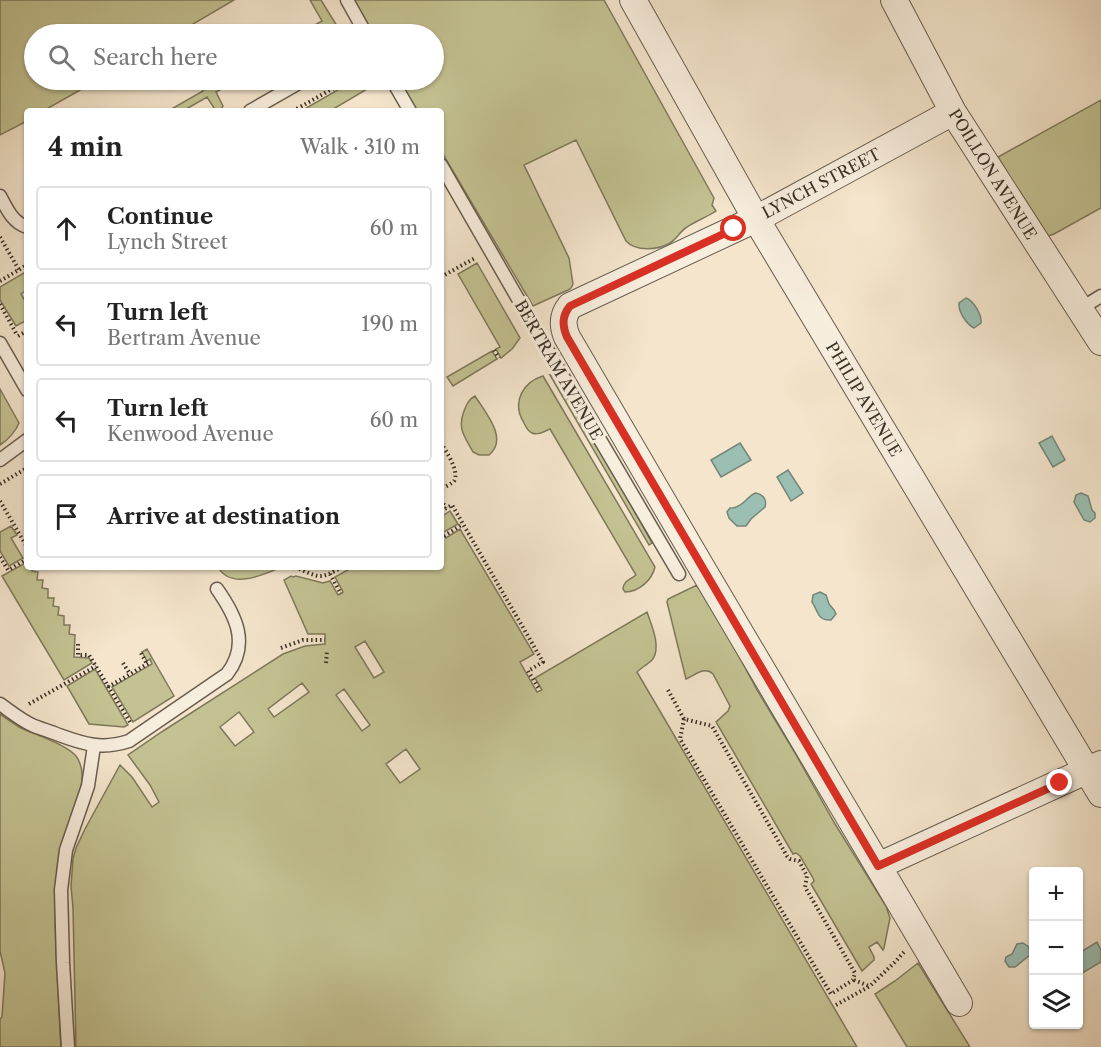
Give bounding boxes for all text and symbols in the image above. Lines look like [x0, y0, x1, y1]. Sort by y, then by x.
search box [24, 24, 444, 90]
icon: search [45, 41, 78, 74]
text: Search here [93, 44, 218, 71]
street label: POILLON AVENUE [945, 105, 1041, 243]
text: 4 min [48, 131, 123, 163]
text: Walk · 310 m [300, 135, 420, 159]
street label: LYNCH STREET [758, 143, 884, 223]
text: Continue [107, 203, 213, 230]
icon: ahead [50, 212, 83, 245]
route start [720, 215, 746, 241]
text: 60 m [370, 216, 418, 240]
text: Lynch Street [107, 230, 228, 254]
street label: BERTRAM AVENUE [511, 296, 607, 444]
text: Turn left [107, 299, 208, 326]
icon: left [50, 308, 83, 341]
text: 190 m [361, 312, 418, 336]
text: Bertram Avenue [107, 326, 261, 350]
street label: PHILIP AVENUE [822, 338, 906, 460]
text: Turn left [107, 395, 208, 422]
icon: left [50, 404, 83, 437]
text: 60 m [370, 408, 418, 432]
text: Kenwood Avenue [107, 422, 274, 446]
icon: arrive [50, 500, 83, 533]
text: Arrive at destination [107, 503, 340, 530]
route end [1046, 769, 1072, 795]
map controls [1029, 867, 1083, 1029]
button: + [1029, 867, 1083, 921]
button: − [1029, 921, 1083, 975]
button: layers [1029, 975, 1083, 1029]

